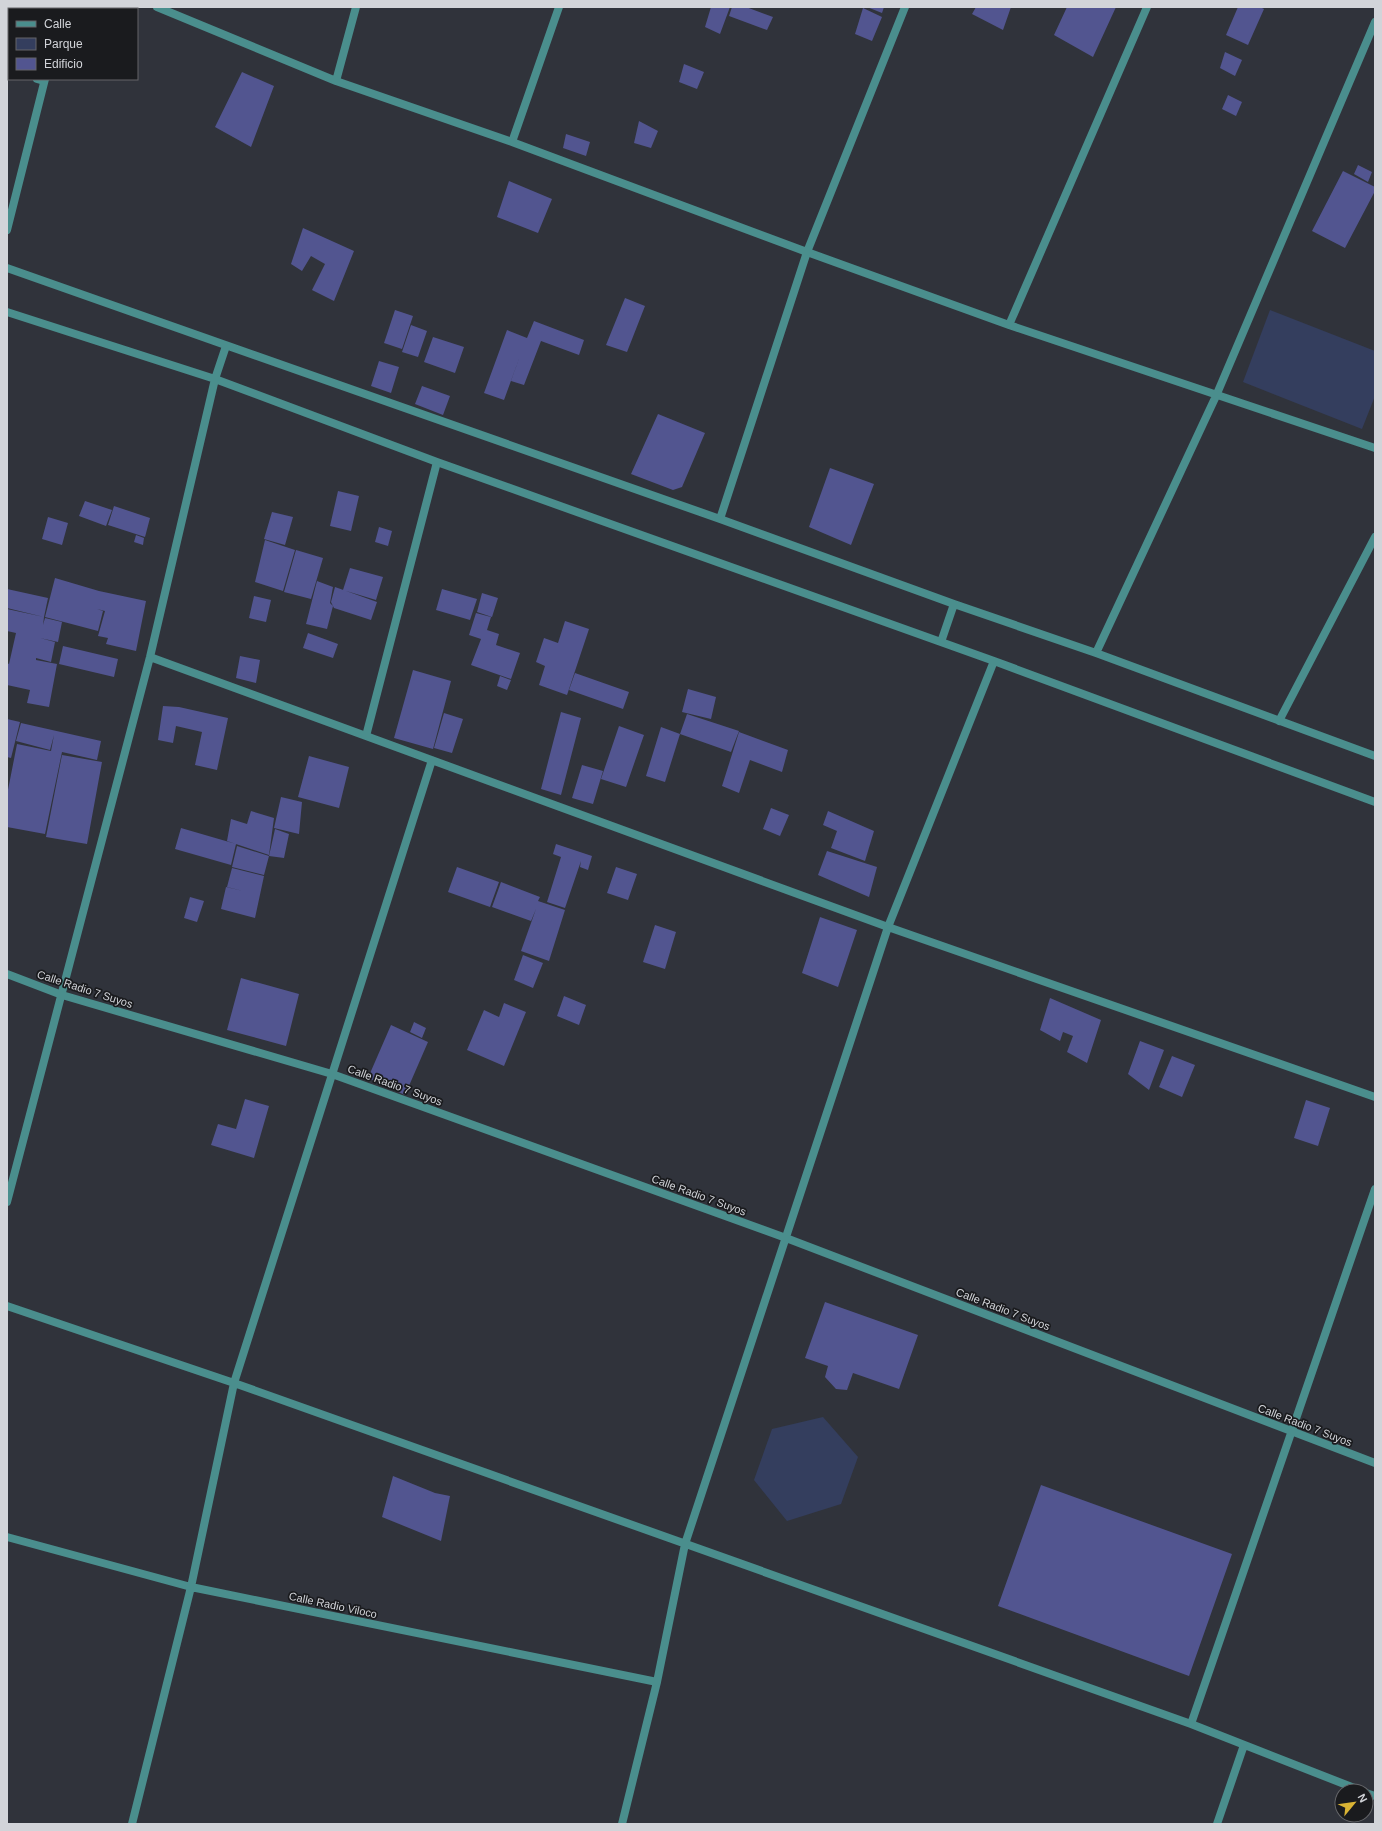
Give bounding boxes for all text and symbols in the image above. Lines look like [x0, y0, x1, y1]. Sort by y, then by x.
legend [8, 8, 138, 80]
text: Calle [44, 17, 72, 31]
text: Parque [44, 37, 83, 51]
text: Edificio [44, 57, 83, 71]
street label: Calle Radio 7 Suyos [36, 968, 135, 1010]
street label: Calle Radio 7 Suyos [346, 1062, 444, 1108]
street label: Calle Radio 7 Suyos [650, 1172, 748, 1218]
street label: Calle Radio 7 Suyos [954, 1286, 1052, 1333]
street label: Calle Radio 7 Suyos [1256, 1402, 1354, 1449]
street label: Calle Radio Viloco [288, 1590, 378, 1620]
north arrow [1334, 1783, 1374, 1823]
text: N [1356, 1792, 1370, 1805]

